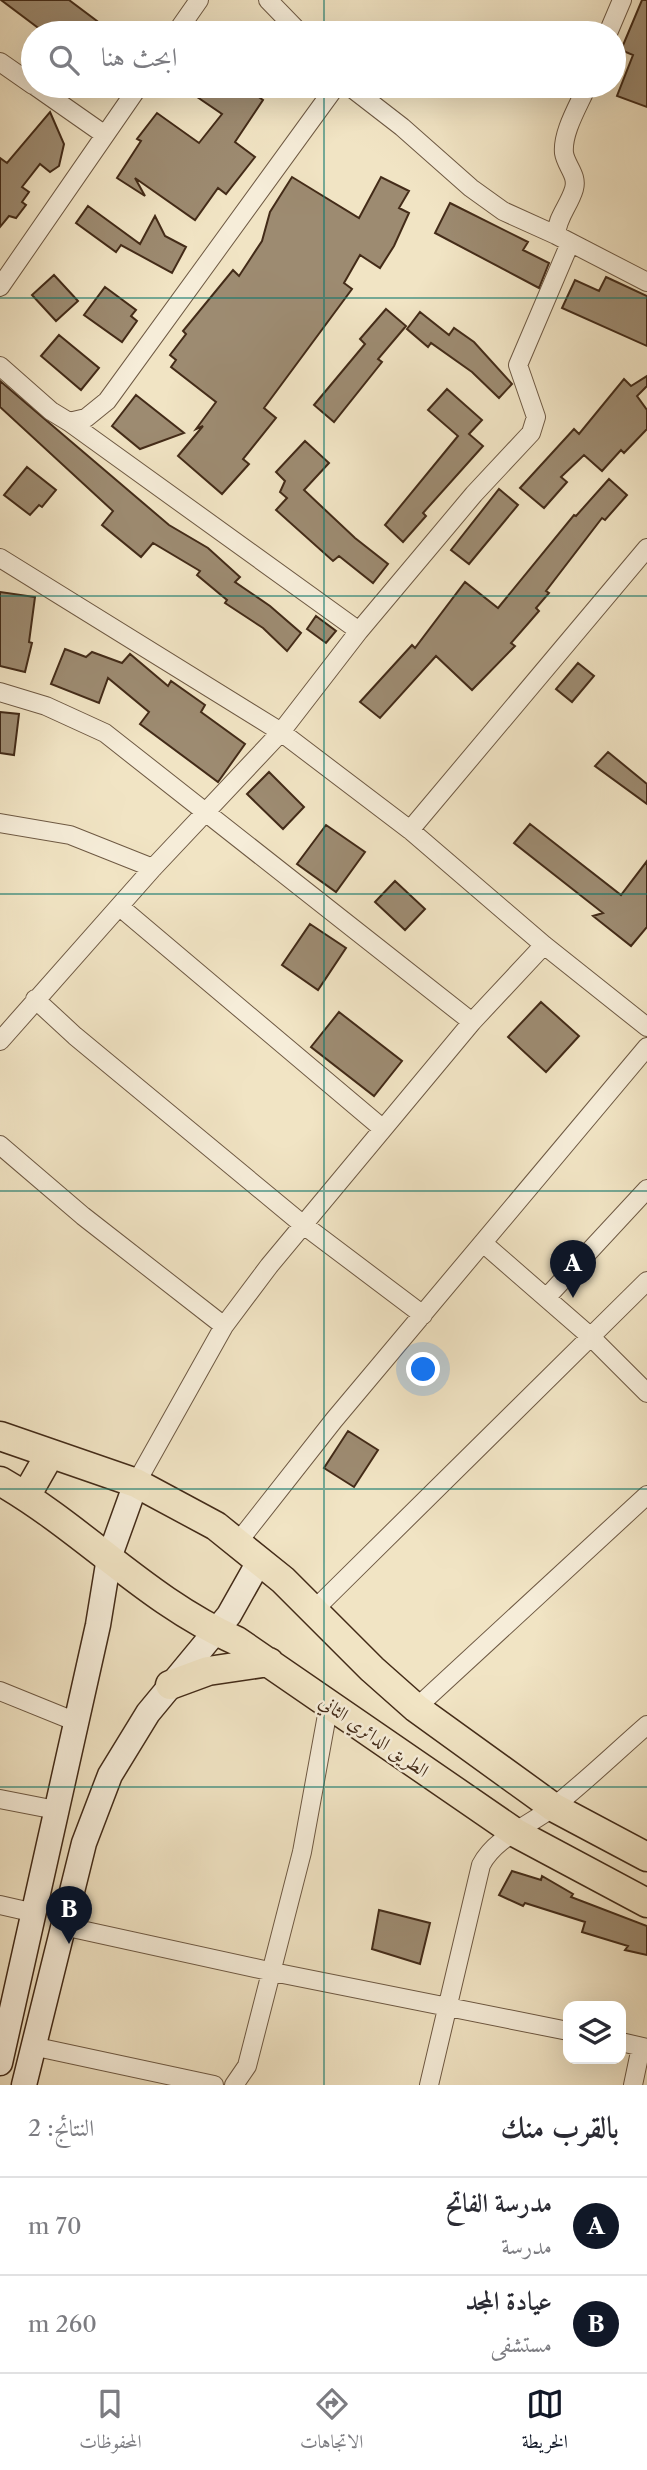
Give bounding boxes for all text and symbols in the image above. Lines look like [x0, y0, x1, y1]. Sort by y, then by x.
search box [21, 21, 626, 98]
icon: search [45, 41, 83, 79]
text: ابحث هنا [101, 41, 177, 73]
pin: A [550, 1240, 596, 1298]
your location [406, 1352, 440, 1386]
street label: الطريق الدائري الثاني [313, 1690, 433, 1785]
pin: B [46, 1886, 92, 1944]
map controls [563, 2001, 626, 2064]
button: layers [563, 2001, 626, 2064]
text: بالقرب منك [501, 2109, 619, 2146]
text: النتائج: 2 [28, 2114, 94, 2142]
text: مدرسة الفاتح [445, 2187, 552, 2219]
text: 70 m [28, 2212, 81, 2240]
text: A [587, 2212, 605, 2240]
text: مدرسة [501, 2232, 552, 2260]
text: عيادة المجد [465, 2285, 552, 2317]
text: 260 m [28, 2310, 97, 2338]
text: B [587, 2310, 605, 2338]
text: مستشفى [491, 2330, 552, 2358]
tab: المحفوظات [79, 2385, 142, 2460]
tab: الاتجاهات [300, 2385, 363, 2460]
tab: الخريطة [522, 2385, 568, 2460]

